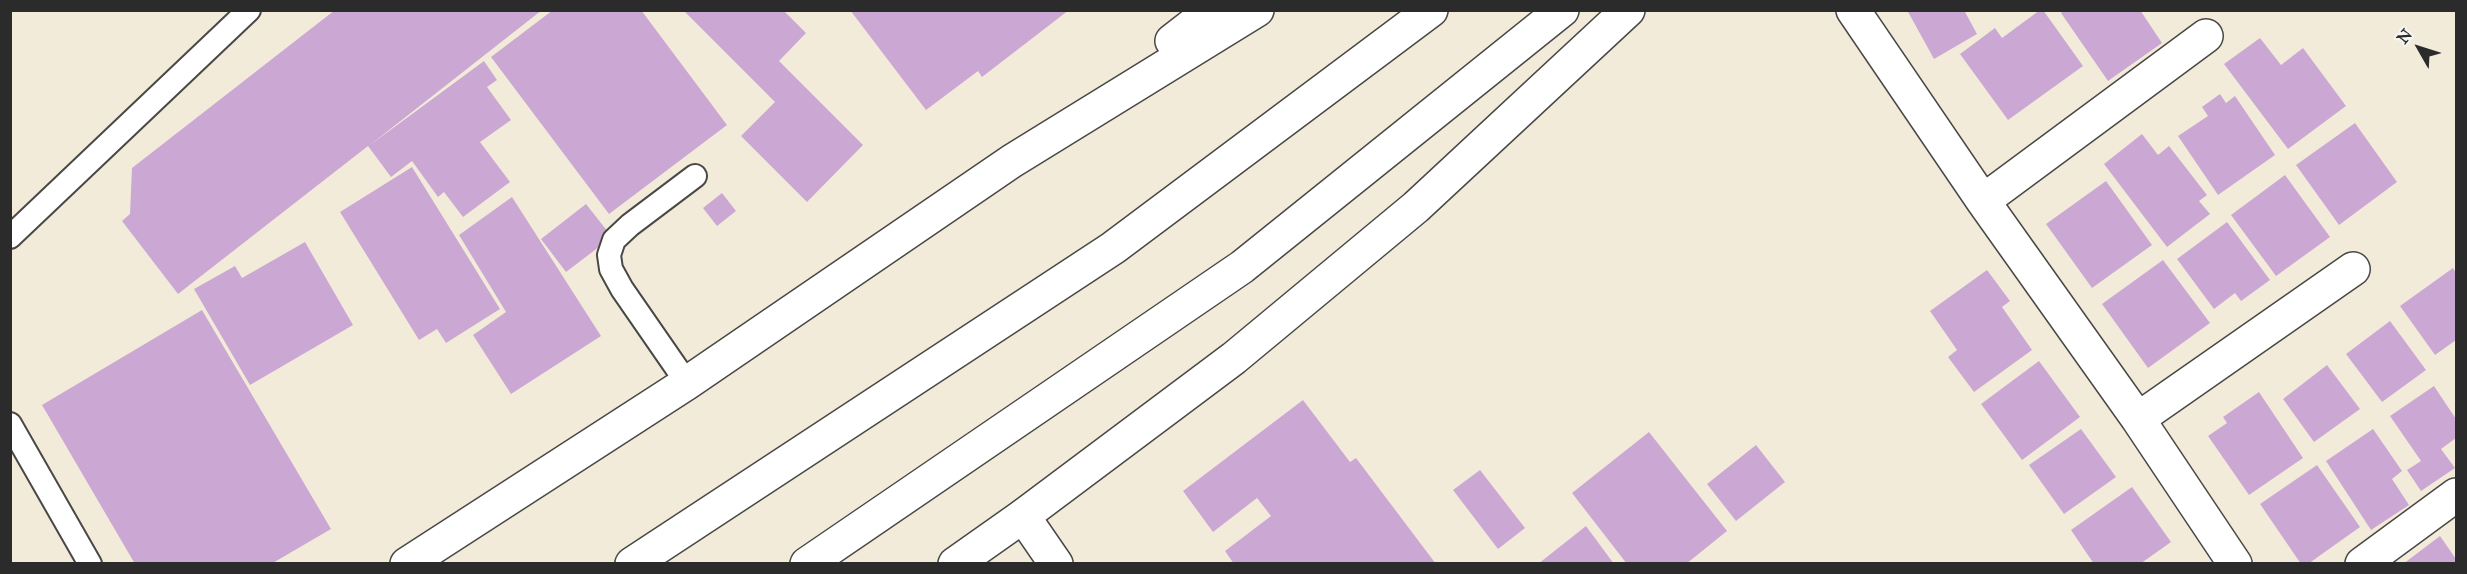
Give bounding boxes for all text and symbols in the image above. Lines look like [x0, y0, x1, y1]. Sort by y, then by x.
north arrow [2389, 18, 2449, 78]
text: N [2393, 25, 2416, 48]

